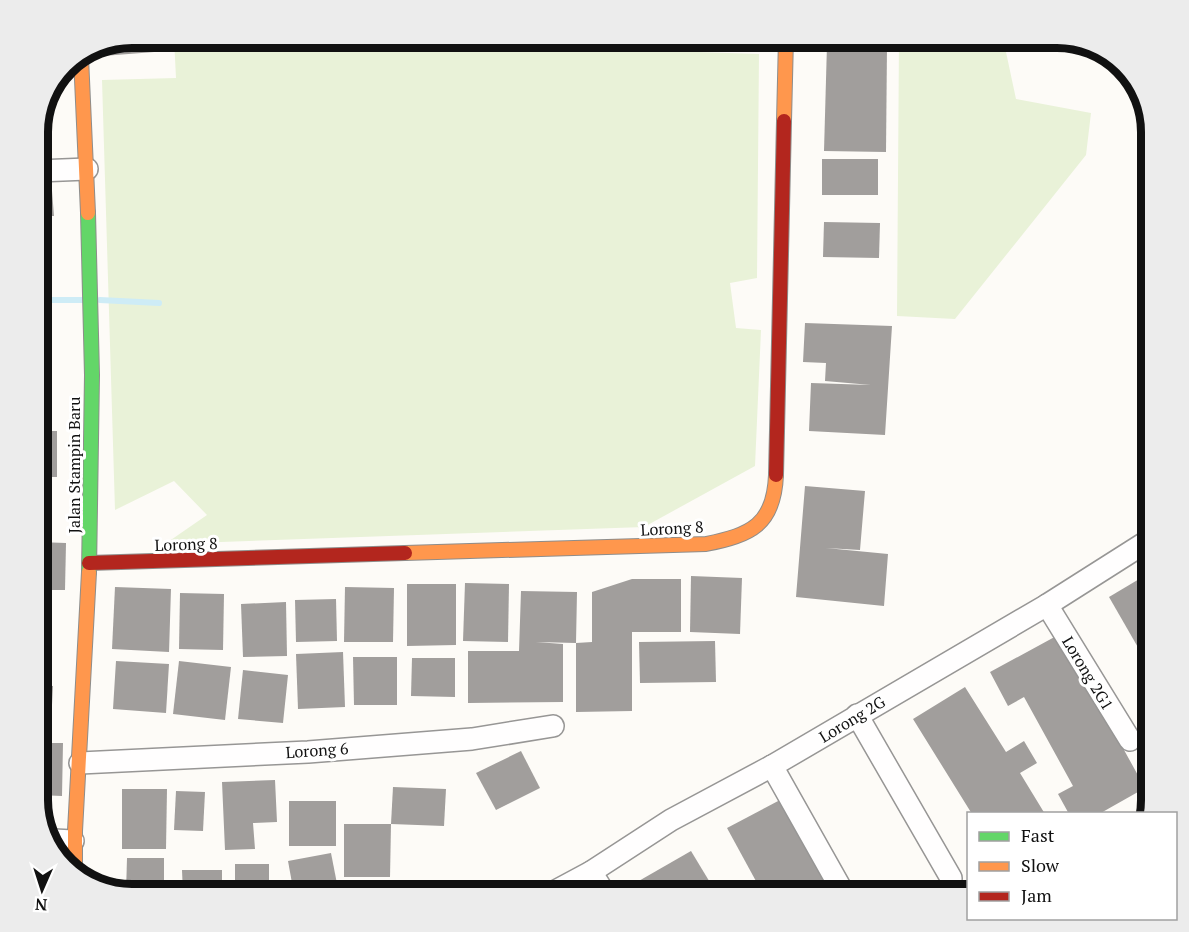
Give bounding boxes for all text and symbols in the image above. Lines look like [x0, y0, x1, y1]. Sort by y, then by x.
street label: Jalan Stampin Baru [63, 397, 85, 533]
street label: Lorong 8 [640, 515, 704, 541]
street label: Lorong 8 [154, 532, 218, 556]
street label: Lorong 2G1 [1057, 632, 1119, 714]
street label: Lorong 2G [815, 691, 889, 747]
street label: Lorong 6 [285, 737, 350, 763]
legend [967, 812, 1177, 920]
text: Fast [1021, 823, 1055, 847]
text: Slow [1021, 853, 1060, 877]
north arrow [12, 860, 72, 920]
text: Jam [1021, 883, 1052, 907]
text: N [35, 894, 48, 916]

